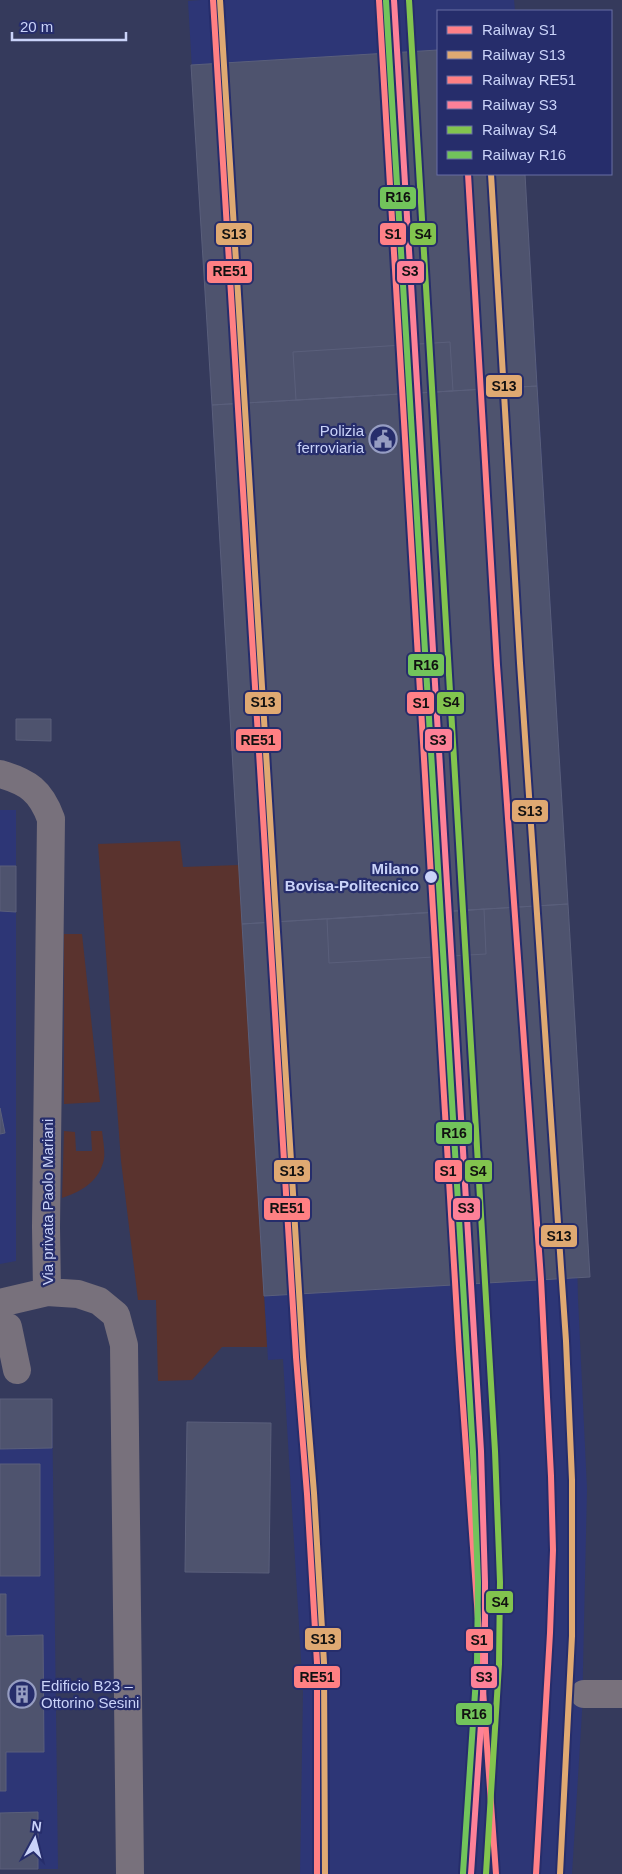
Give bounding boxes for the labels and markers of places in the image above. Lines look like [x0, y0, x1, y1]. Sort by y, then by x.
place label: Polizia ferroviaria [297, 422, 365, 456]
public building icon: Polizia ferroviaria [368, 424, 398, 454]
place label: Milano Bovisa-Politecnico [285, 860, 419, 894]
marker: Milano Bovisa-Politecnico [423, 869, 439, 885]
place label: Edificio B23 – Ottorino Sesini [41, 1677, 139, 1711]
building icon: Edificio B23 – Ottorino Sesini [7, 1679, 37, 1709]

